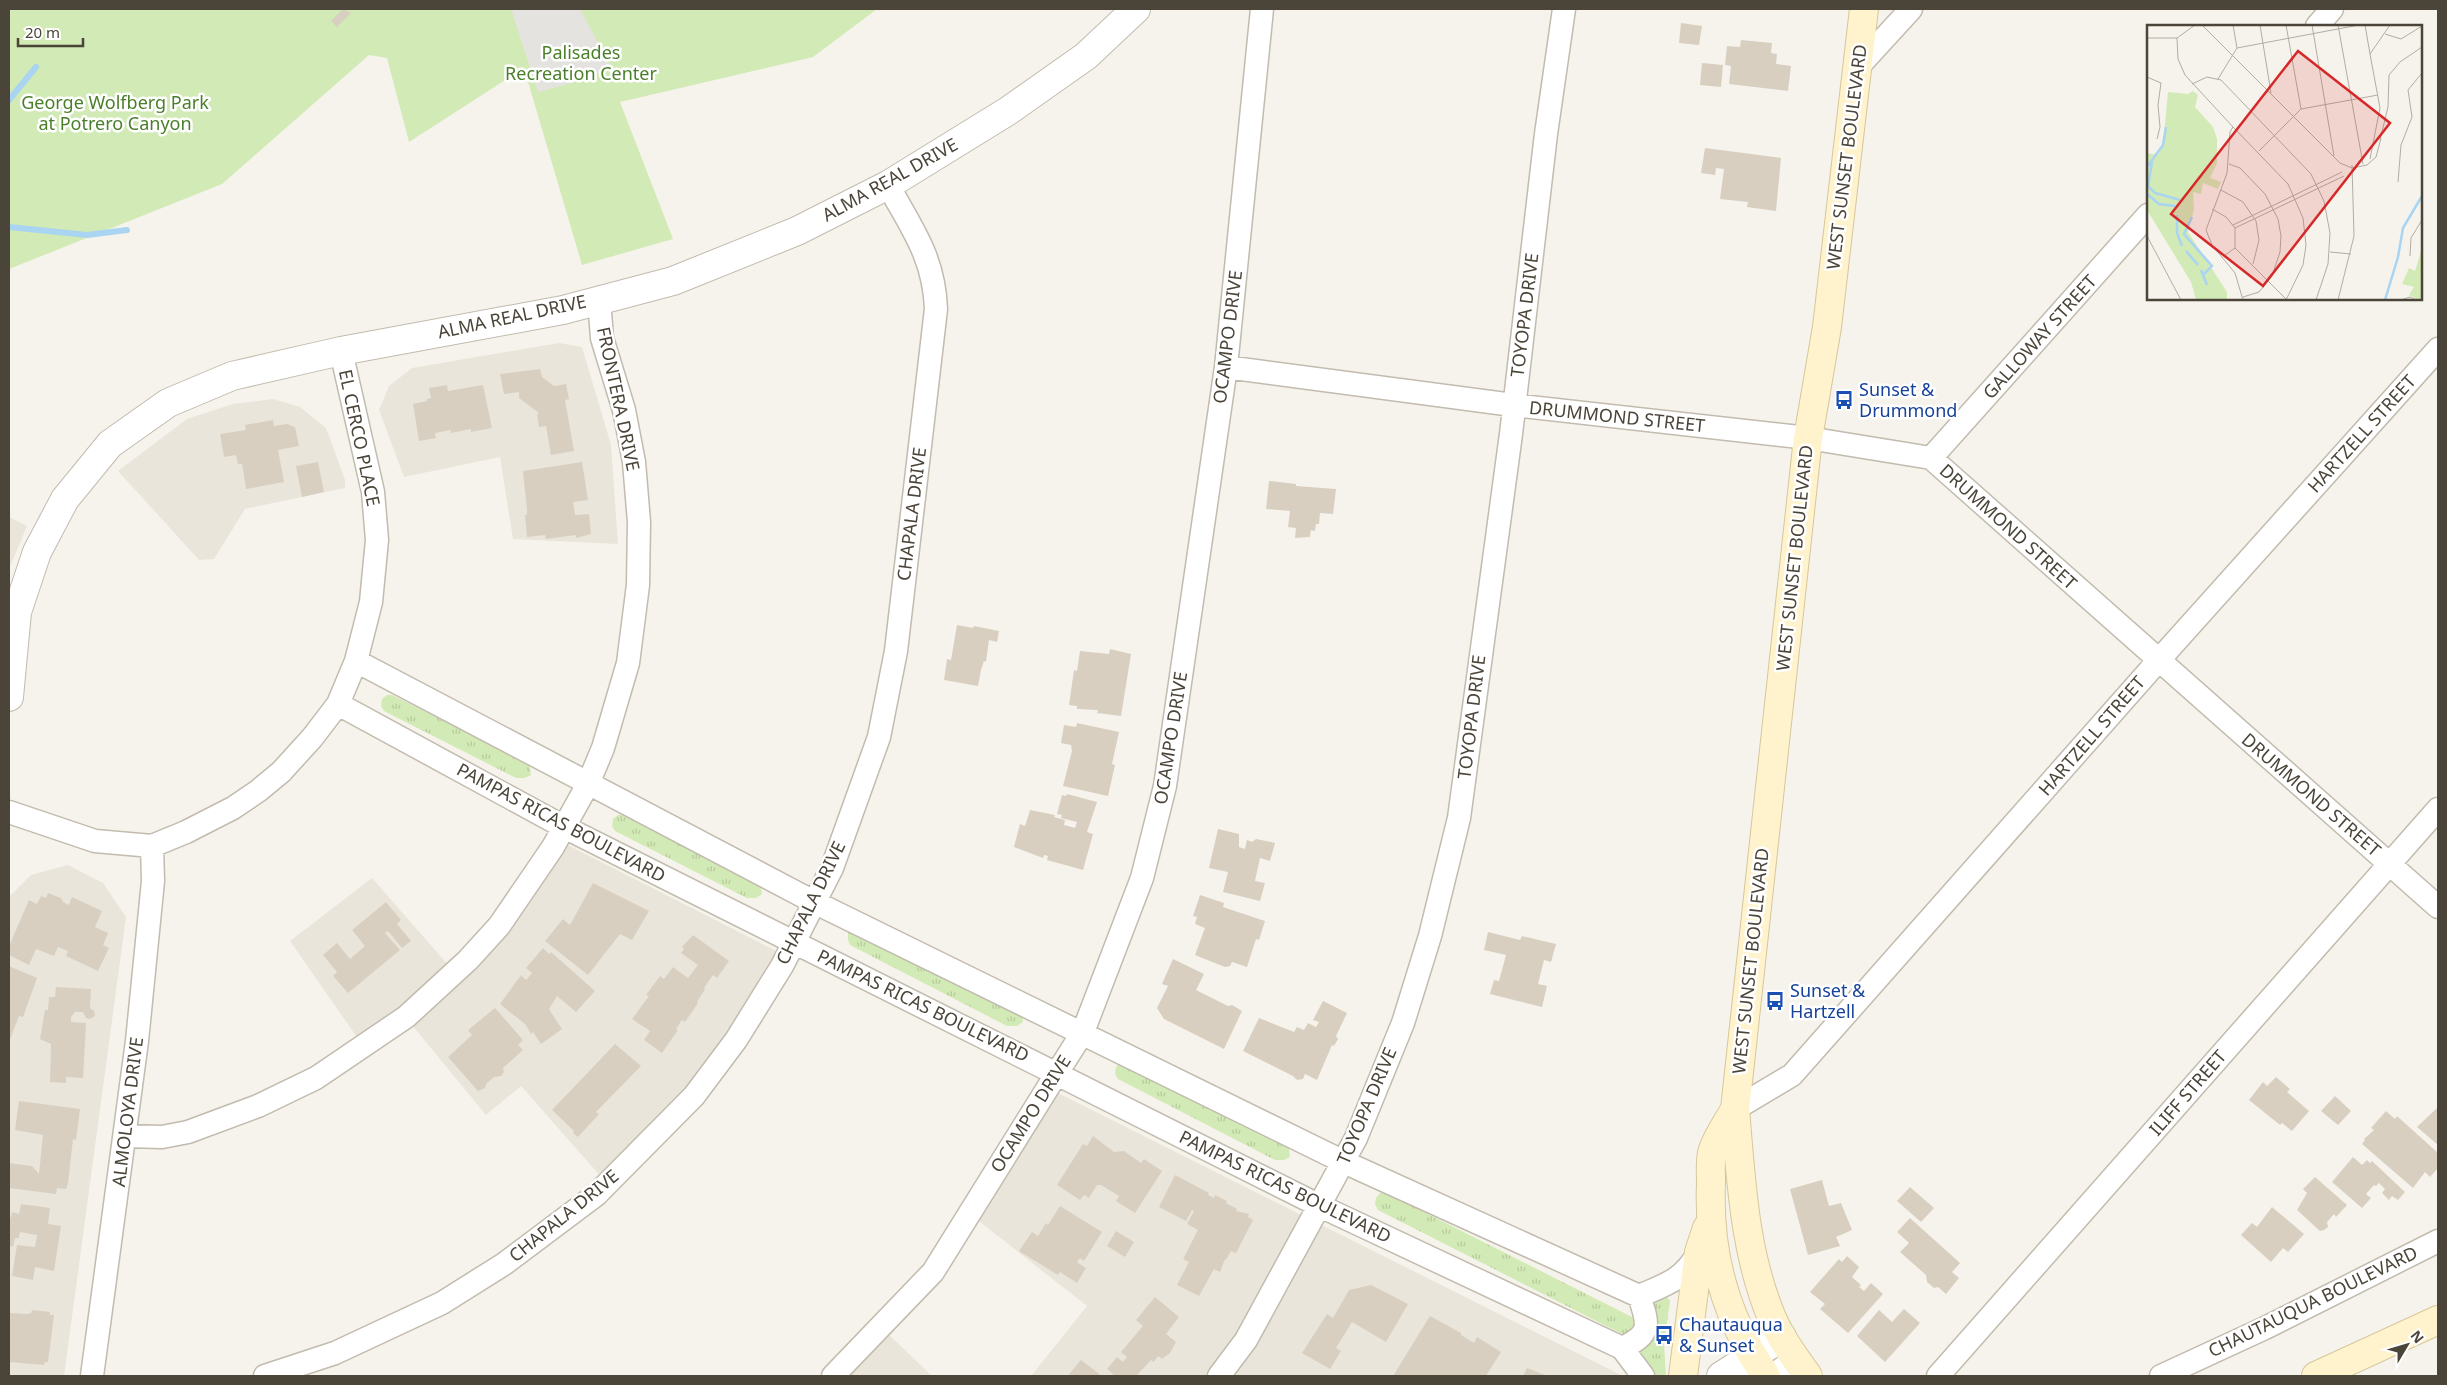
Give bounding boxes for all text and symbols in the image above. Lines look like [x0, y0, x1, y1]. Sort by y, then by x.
scale bar [18, 15, 82, 47]
text: 20 m [25, 22, 60, 42]
inset map [2147, 25, 2422, 300]
park label: Palisades Recreation Center [505, 40, 658, 85]
street label: WEST SUNSET BOULEVARD [1820, 43, 1872, 271]
park label: George Wolfberg Park at Potrero Canyon [21, 90, 209, 135]
street label: ALMA REAL DRIVE [817, 132, 962, 226]
street label: TOYOPA DRIVE [1504, 251, 1544, 378]
street label: OCAMPO DRIVE [1207, 269, 1247, 405]
street label: GALLOWAY STREET [1977, 269, 2102, 404]
street label: ALMA REAL DRIVE [435, 289, 588, 344]
street label: FRONTERA DRIVE [592, 324, 646, 473]
street label: EL CERCO PLACE [334, 367, 386, 508]
street label: HARTZELL STREET [2302, 369, 2421, 497]
place label: Sunset & Drummond [1859, 377, 1957, 422]
bus stop icon: Sunset & Drummond [1833, 389, 1855, 411]
street label: DRUMMOND STREET [1528, 395, 1706, 437]
street label: WEST SUNSET BOULEVARD [1770, 444, 1818, 672]
street label: CHAPALA DRIVE [891, 446, 931, 582]
street label: DRUMMOND STREET [1935, 458, 2082, 594]
street label: TOYOPA DRIVE [1451, 653, 1491, 780]
street label: OCAMPO DRIVE [1148, 670, 1192, 806]
street label: HARTZELL STREET [2033, 670, 2150, 800]
street label: DRUMMOND STREET [2237, 727, 2386, 861]
street label: PAMPAS RICAS BOULEVARD [453, 757, 670, 887]
street label: CHAPALA DRIVE [770, 837, 850, 968]
street label: WEST SUNSET BOULEVARD [1726, 847, 1774, 1075]
street label: PAMPAS RICAS BOULEVARD [814, 943, 1033, 1067]
place label: Sunset & Hartzell [1790, 978, 1866, 1023]
bus stop icon: Sunset & Hartzell [1764, 990, 1786, 1012]
street label: ALMOLOYA DRIVE [106, 1036, 148, 1188]
street label: TOYOPA DRIVE [1331, 1043, 1402, 1168]
street label: ILIFF STREET [2143, 1044, 2231, 1140]
street label: OCAMPO DRIVE [984, 1050, 1076, 1177]
street label: PAMPAS RICAS BOULEVARD [1176, 1124, 1395, 1248]
street label: CHAPALA DRIVE [504, 1164, 623, 1267]
street label: CHAUTAUQUA BOULEVARD [2204, 1240, 2421, 1362]
place label: Chautauqua & Sunset [1679, 1312, 1783, 1357]
north arrow [2382, 1320, 2432, 1370]
bus stop icon: Chautauqua & Sunset [1653, 1324, 1675, 1346]
text: N [2407, 1326, 2429, 1347]

